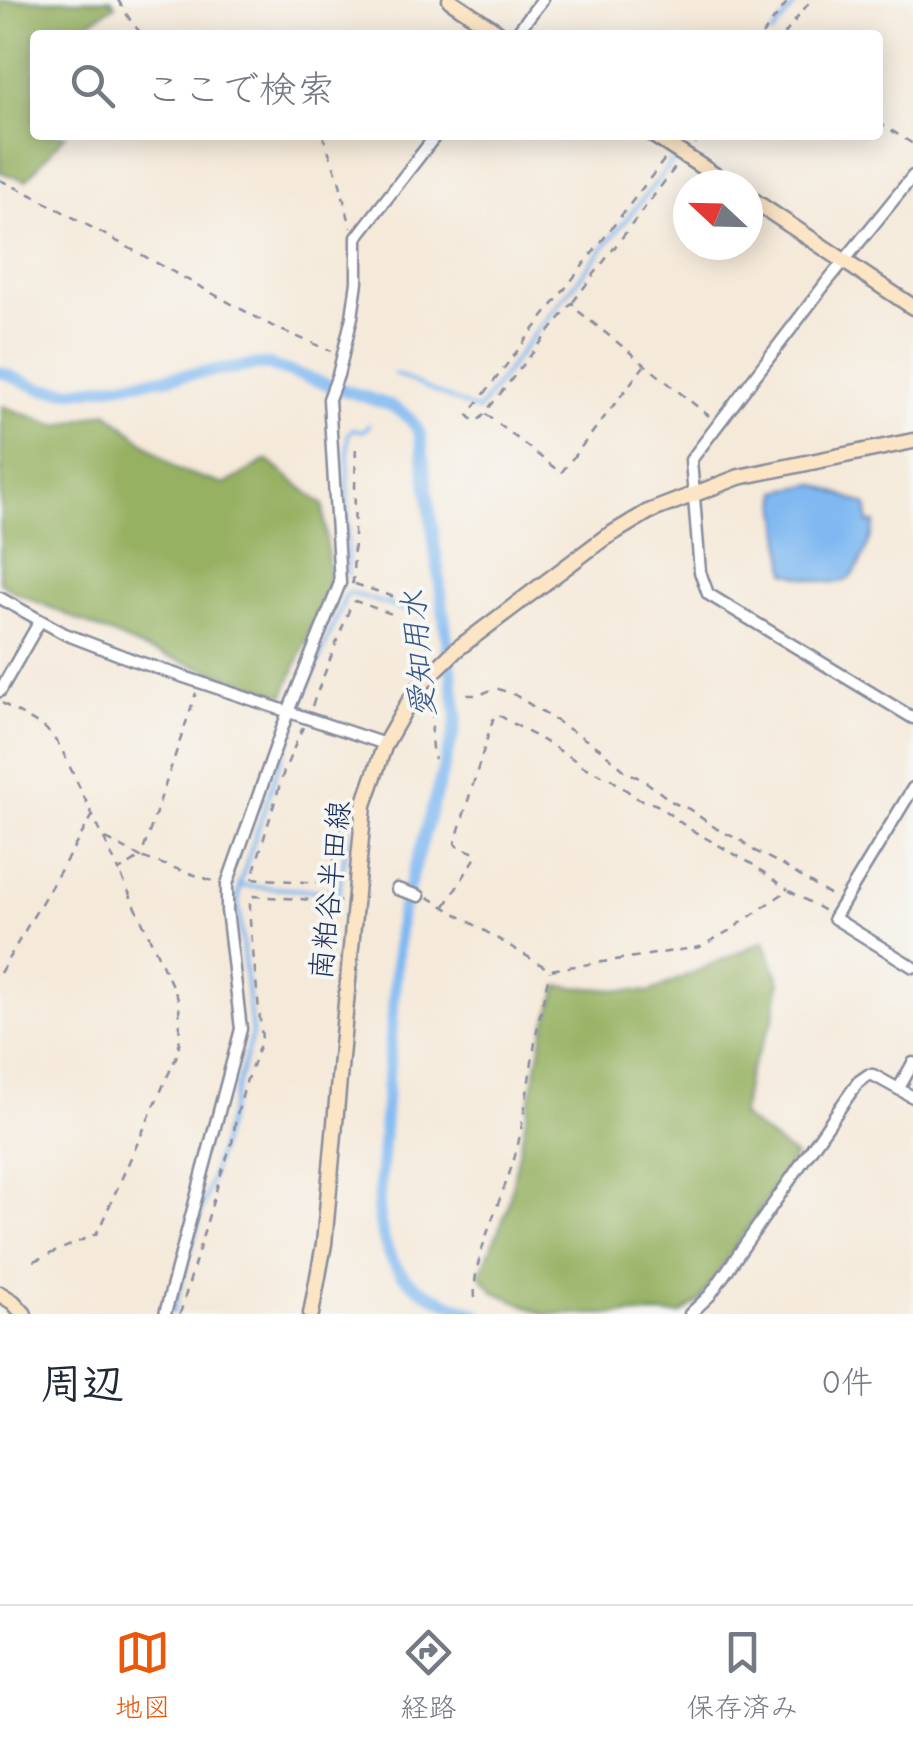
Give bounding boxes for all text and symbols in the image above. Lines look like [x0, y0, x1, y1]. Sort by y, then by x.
search box [30, 30, 883, 140]
icon: search [65, 58, 120, 113]
text: ここで検索 [145, 68, 335, 112]
north arrow [673, 170, 763, 260]
water label: 愛知用水 [394, 589, 443, 719]
street label: 南粕谷半田線 [304, 799, 357, 981]
text: 周辺 [40, 1360, 124, 1409]
text: 0件 [822, 1364, 873, 1401]
tab: 地図 [115, 1625, 171, 1725]
tab: 経路 [400, 1625, 456, 1725]
tab: 保存済み [686, 1625, 798, 1725]

